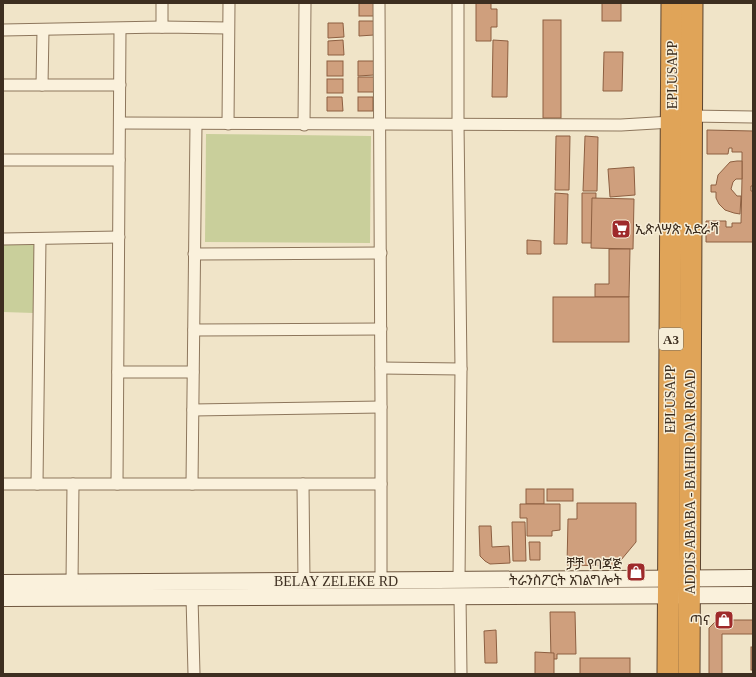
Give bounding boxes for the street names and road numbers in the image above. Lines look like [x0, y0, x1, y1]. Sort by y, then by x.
street label: EPLUSAPP [665, 41, 680, 109]
road number: A3 [659, 328, 683, 350]
street label: EPLUSAPP [663, 365, 678, 433]
street label: ADDIS ABABA - BAHIR DAR ROAD [683, 369, 698, 595]
street label: BELAY ZELEKE RD [274, 574, 398, 589]

